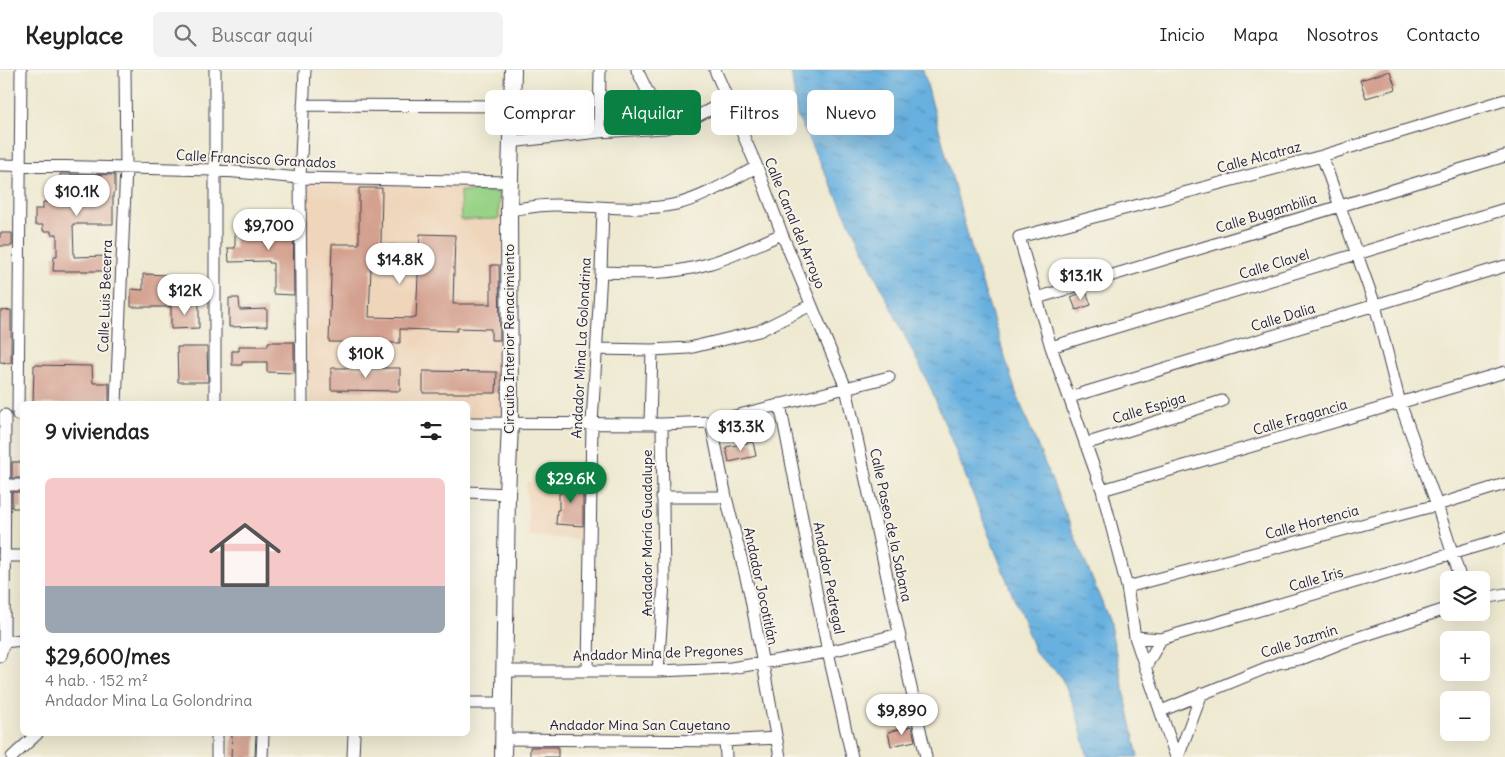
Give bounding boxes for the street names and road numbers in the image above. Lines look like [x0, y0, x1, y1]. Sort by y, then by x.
street label: Calle Alcatraz [1215, 137, 1303, 177]
street label: Calle Francisco Granados [176, 146, 336, 172]
street label: Calle Canal del Arroyo [760, 155, 830, 291]
street label: Calle Bugambilia [1213, 189, 1319, 237]
street label: Calle Luis Becerra [94, 239, 116, 353]
street label: Circuito Interior Renacimiento [500, 244, 518, 434]
street label: Calle Clavel [1237, 245, 1311, 283]
street label: Andador Mina La Golondrina [567, 257, 595, 439]
street label: Calle Dalia [1249, 299, 1317, 335]
street label: Calle Espiga [1110, 388, 1188, 428]
street label: Calle Fragancia [1251, 395, 1349, 439]
street label: Calle Paseo de la Sabana [866, 447, 916, 603]
street label: Andador María Guadalupe [638, 449, 656, 617]
street label: Calle Hortencia [1263, 501, 1361, 543]
street label: Andador Pedregal [809, 520, 849, 636]
street label: Andador Jocotitlán [740, 525, 782, 647]
street label: Calle Iris [1287, 563, 1345, 595]
street label: Calle Jazmín [1258, 620, 1340, 662]
street label: Andador Mina de Pregones [573, 641, 743, 665]
street label: Andador Mina San Cayetano [550, 716, 730, 734]

